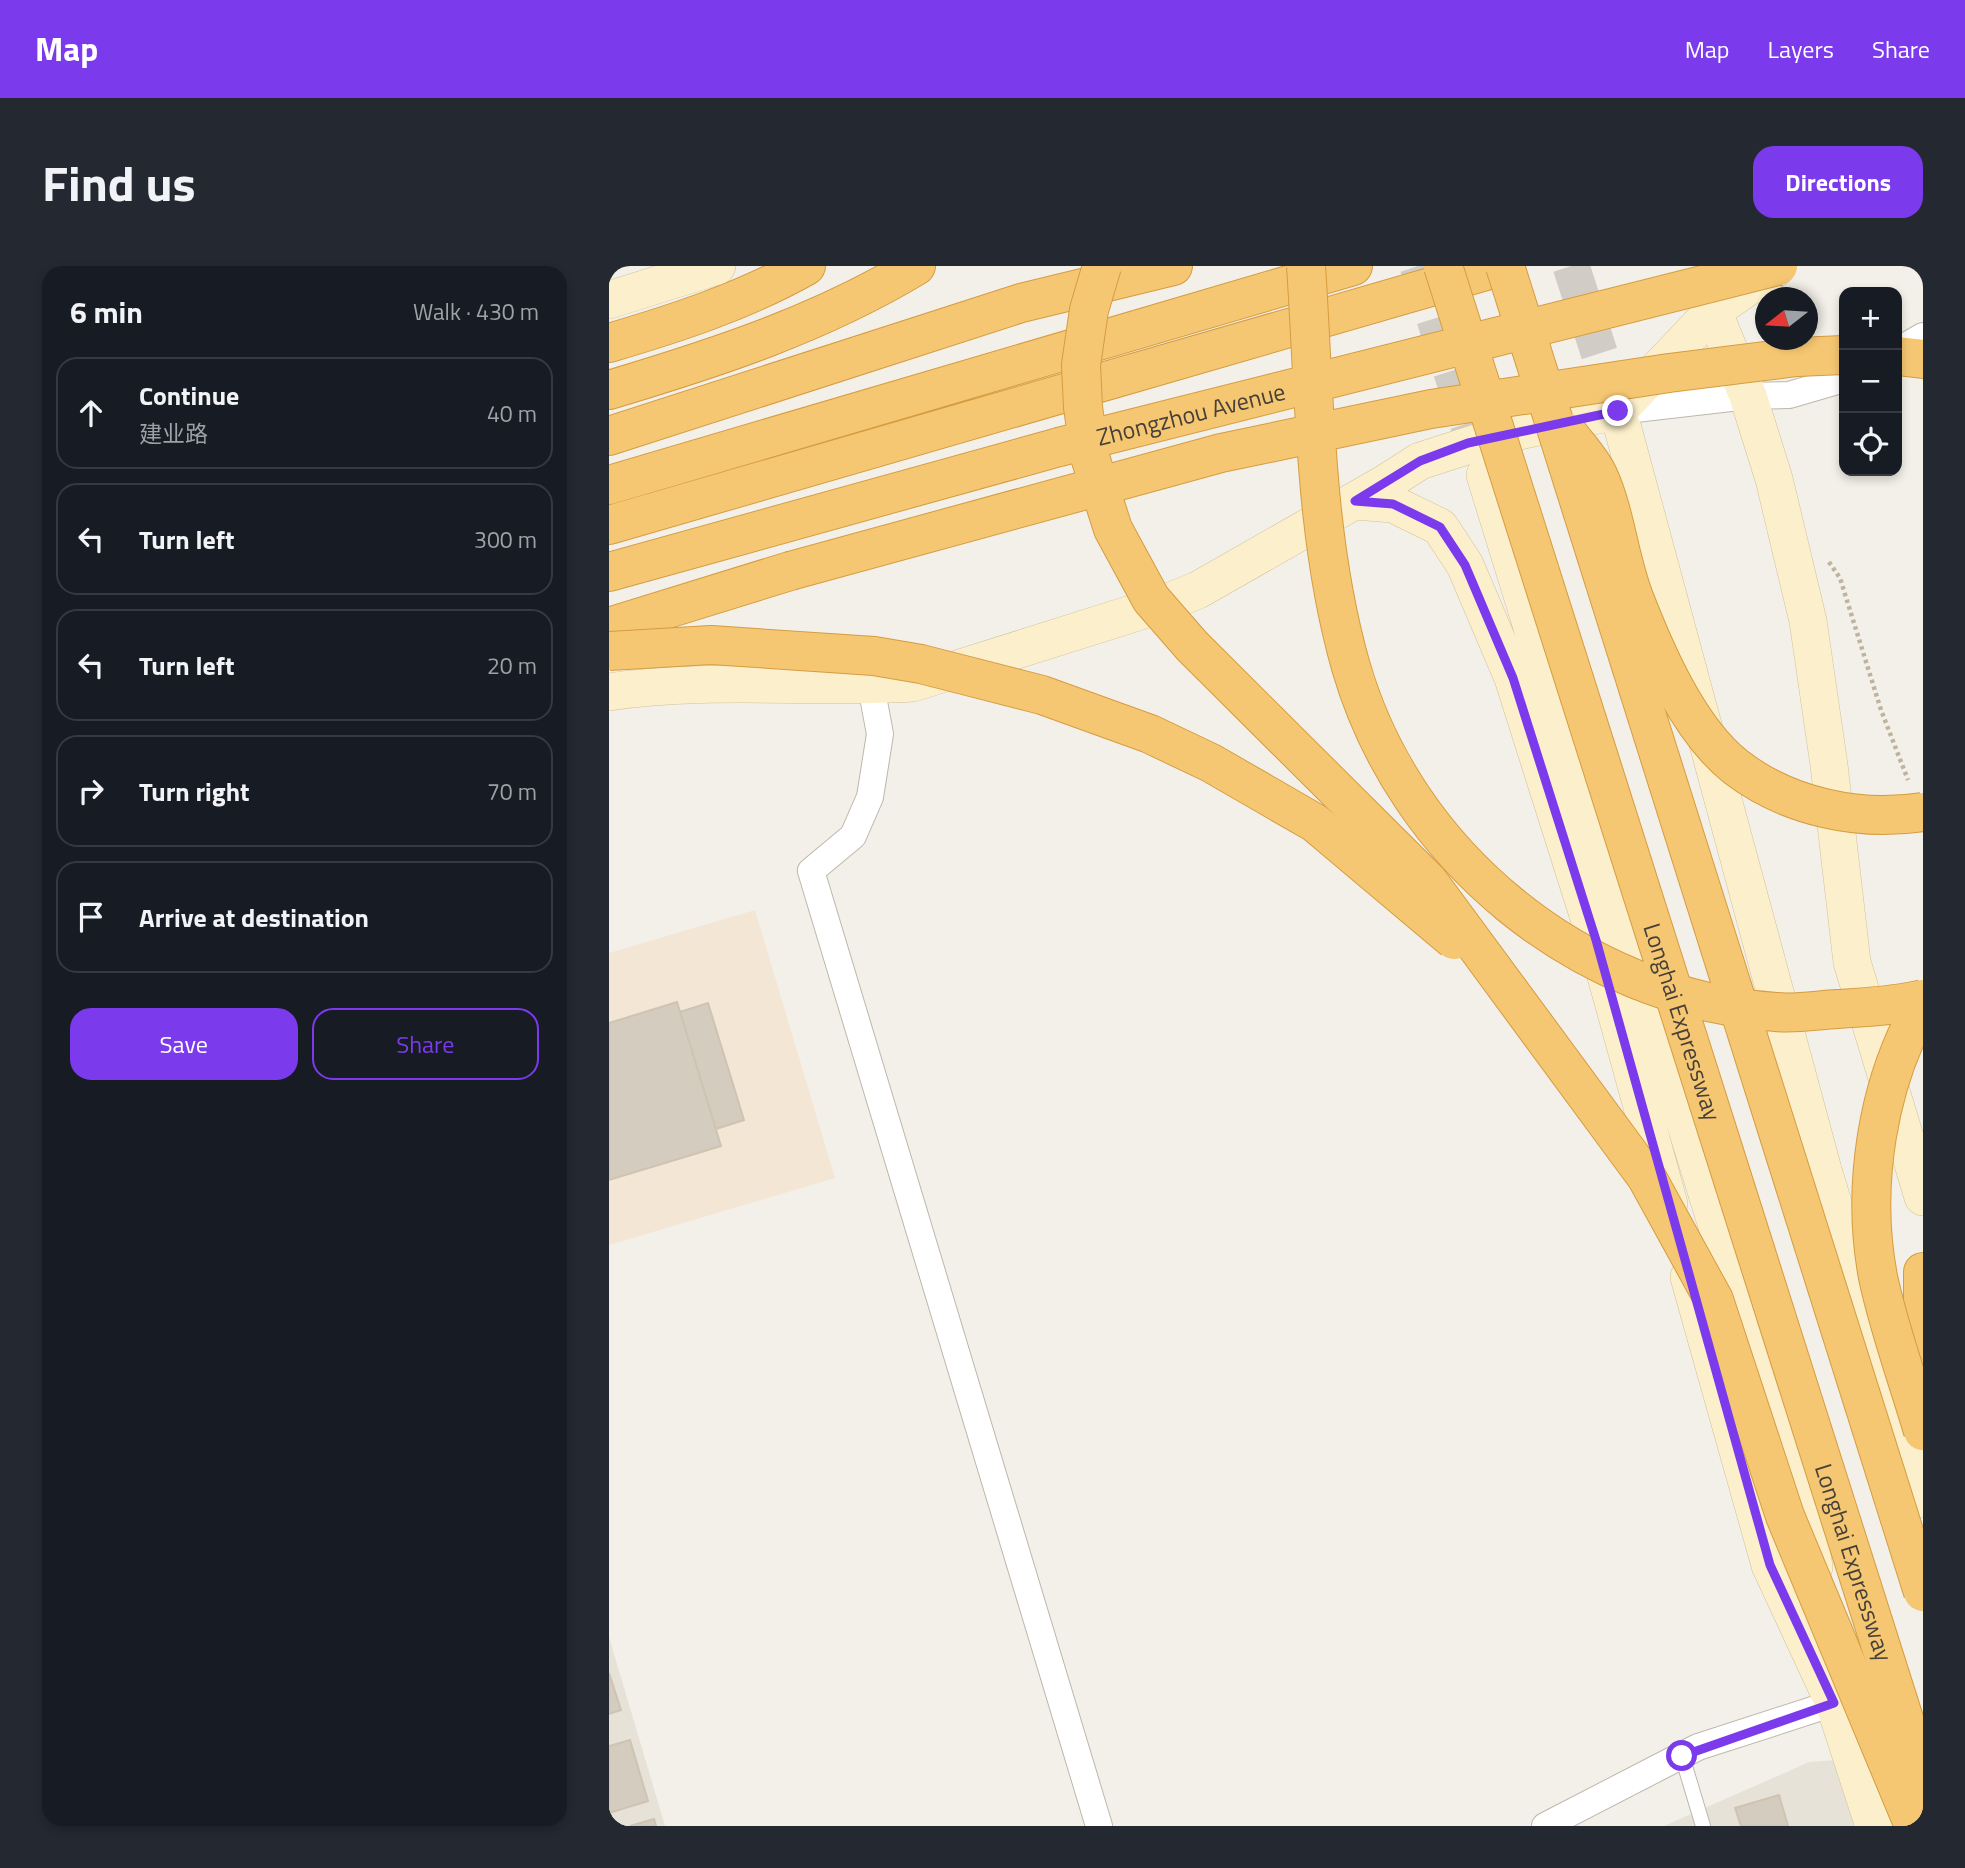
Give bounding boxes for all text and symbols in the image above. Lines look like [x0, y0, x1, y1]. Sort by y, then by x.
text: Map [35, 24, 98, 74]
text: Map [1685, 31, 1730, 67]
text: Layers [1768, 31, 1834, 67]
text: Share [1872, 31, 1930, 67]
text: Find us [42, 145, 196, 220]
button: Directions [1753, 146, 1923, 218]
north arrow [1755, 287, 1818, 350]
map controls [1839, 287, 1902, 476]
button: + [1839, 287, 1902, 350]
text: 6 min [70, 289, 143, 335]
text: Walk · 430 m [413, 294, 539, 329]
button: − [1839, 350, 1902, 413]
street label: Zhongzhou Avenue [1093, 373, 1289, 455]
text: Continue [139, 376, 239, 415]
icon: ahead [72, 394, 110, 432]
route end [1602, 395, 1633, 426]
text: 40 m [487, 396, 537, 431]
button: locate [1839, 413, 1902, 476]
text: 建业路 [139, 416, 208, 451]
icon: left [72, 520, 110, 558]
text: Turn left [139, 520, 234, 559]
text: 300 m [474, 522, 537, 557]
icon: left [72, 646, 110, 684]
text: Turn left [139, 646, 234, 685]
text: 20 m [487, 648, 537, 683]
icon: right [72, 772, 110, 810]
text: Turn right [139, 772, 250, 811]
text: 70 m [487, 774, 537, 809]
icon: arrive [72, 898, 110, 936]
text: Arrive at destination [139, 898, 369, 937]
street label: Longhai Expressway [1635, 918, 1731, 1126]
button: Save [70, 1008, 298, 1080]
button: Share [312, 1008, 539, 1080]
street label: Longhai Expressway [1806, 1459, 1903, 1666]
route start [1666, 1740, 1697, 1771]

